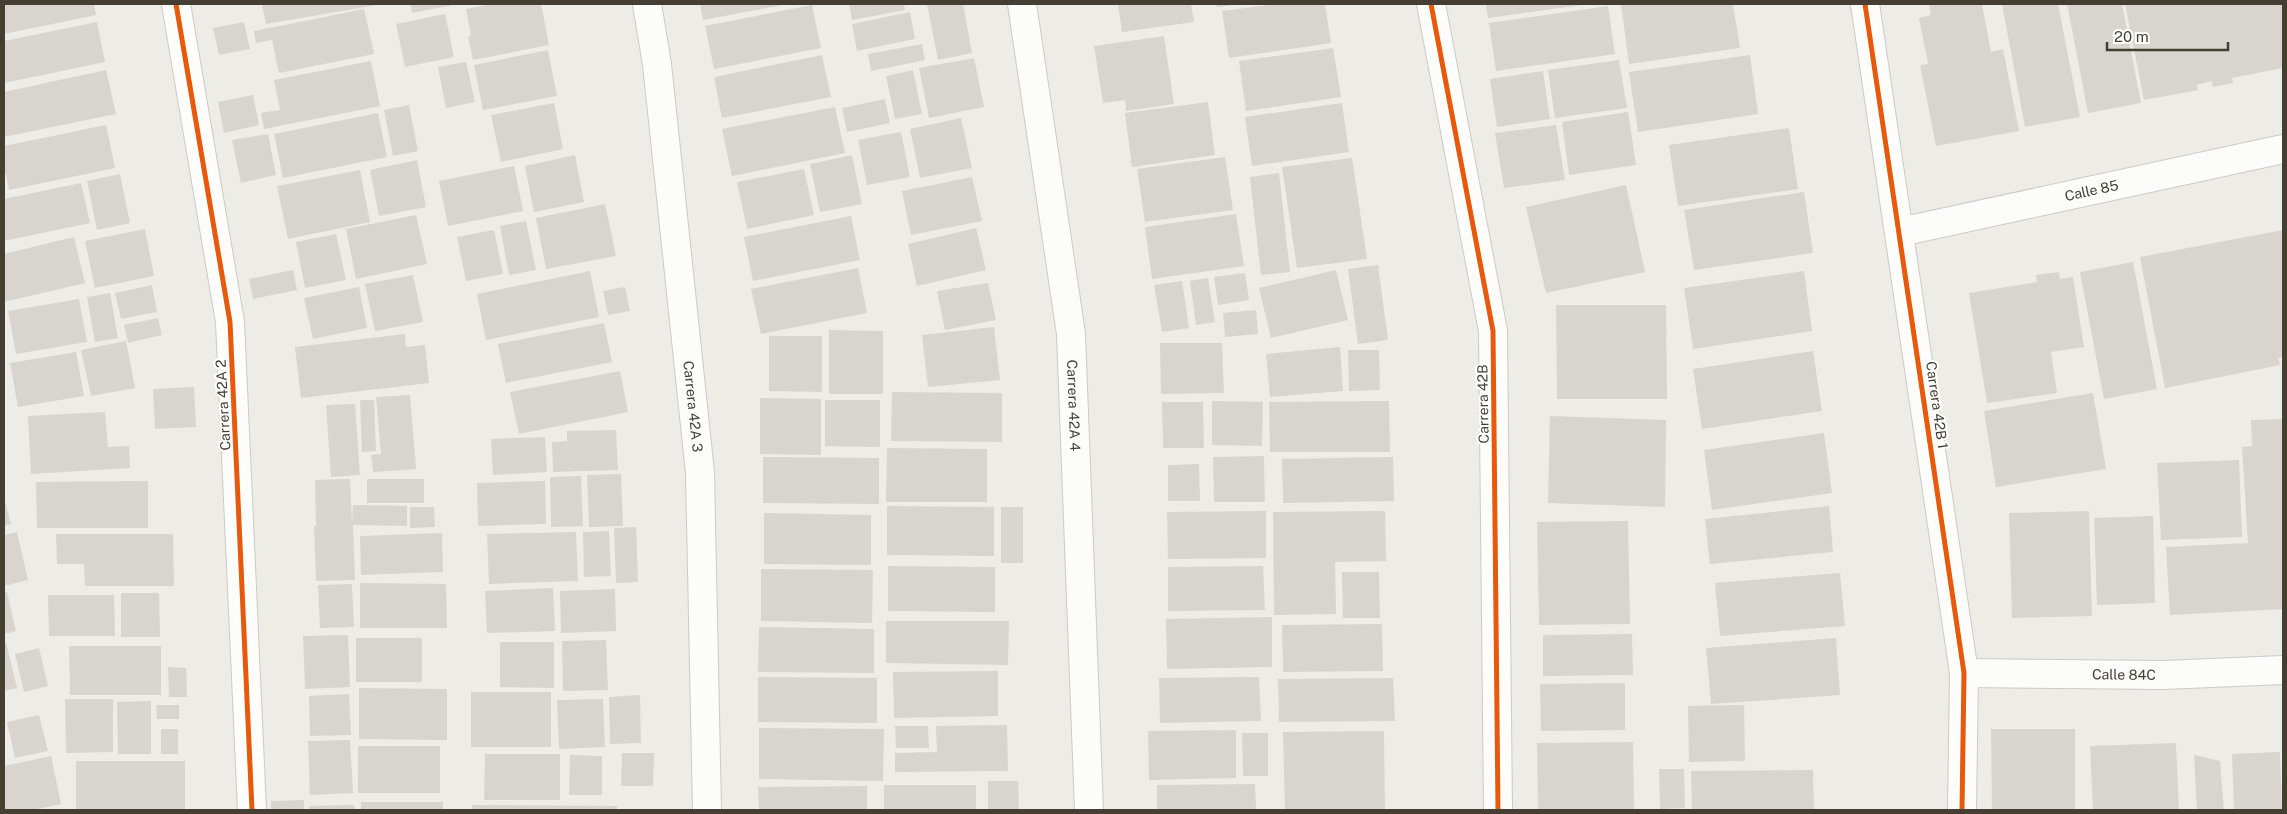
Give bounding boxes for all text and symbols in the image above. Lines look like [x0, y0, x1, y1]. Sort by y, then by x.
scale bar [2107, 20, 2228, 52]
text: 20 m [2114, 28, 2149, 45]
street label: Calle 85 [2063, 177, 2120, 204]
street label: Carrera 42A 2 [213, 359, 233, 451]
street label: Carrera 42A 4 [1064, 359, 1083, 452]
street label: Carrera 42A 3 [680, 360, 706, 453]
street label: Carrera 42B 1 [1923, 360, 1951, 450]
street label: Carrera 42B [1474, 364, 1492, 444]
street label: Calle 84C [2092, 666, 2156, 683]

